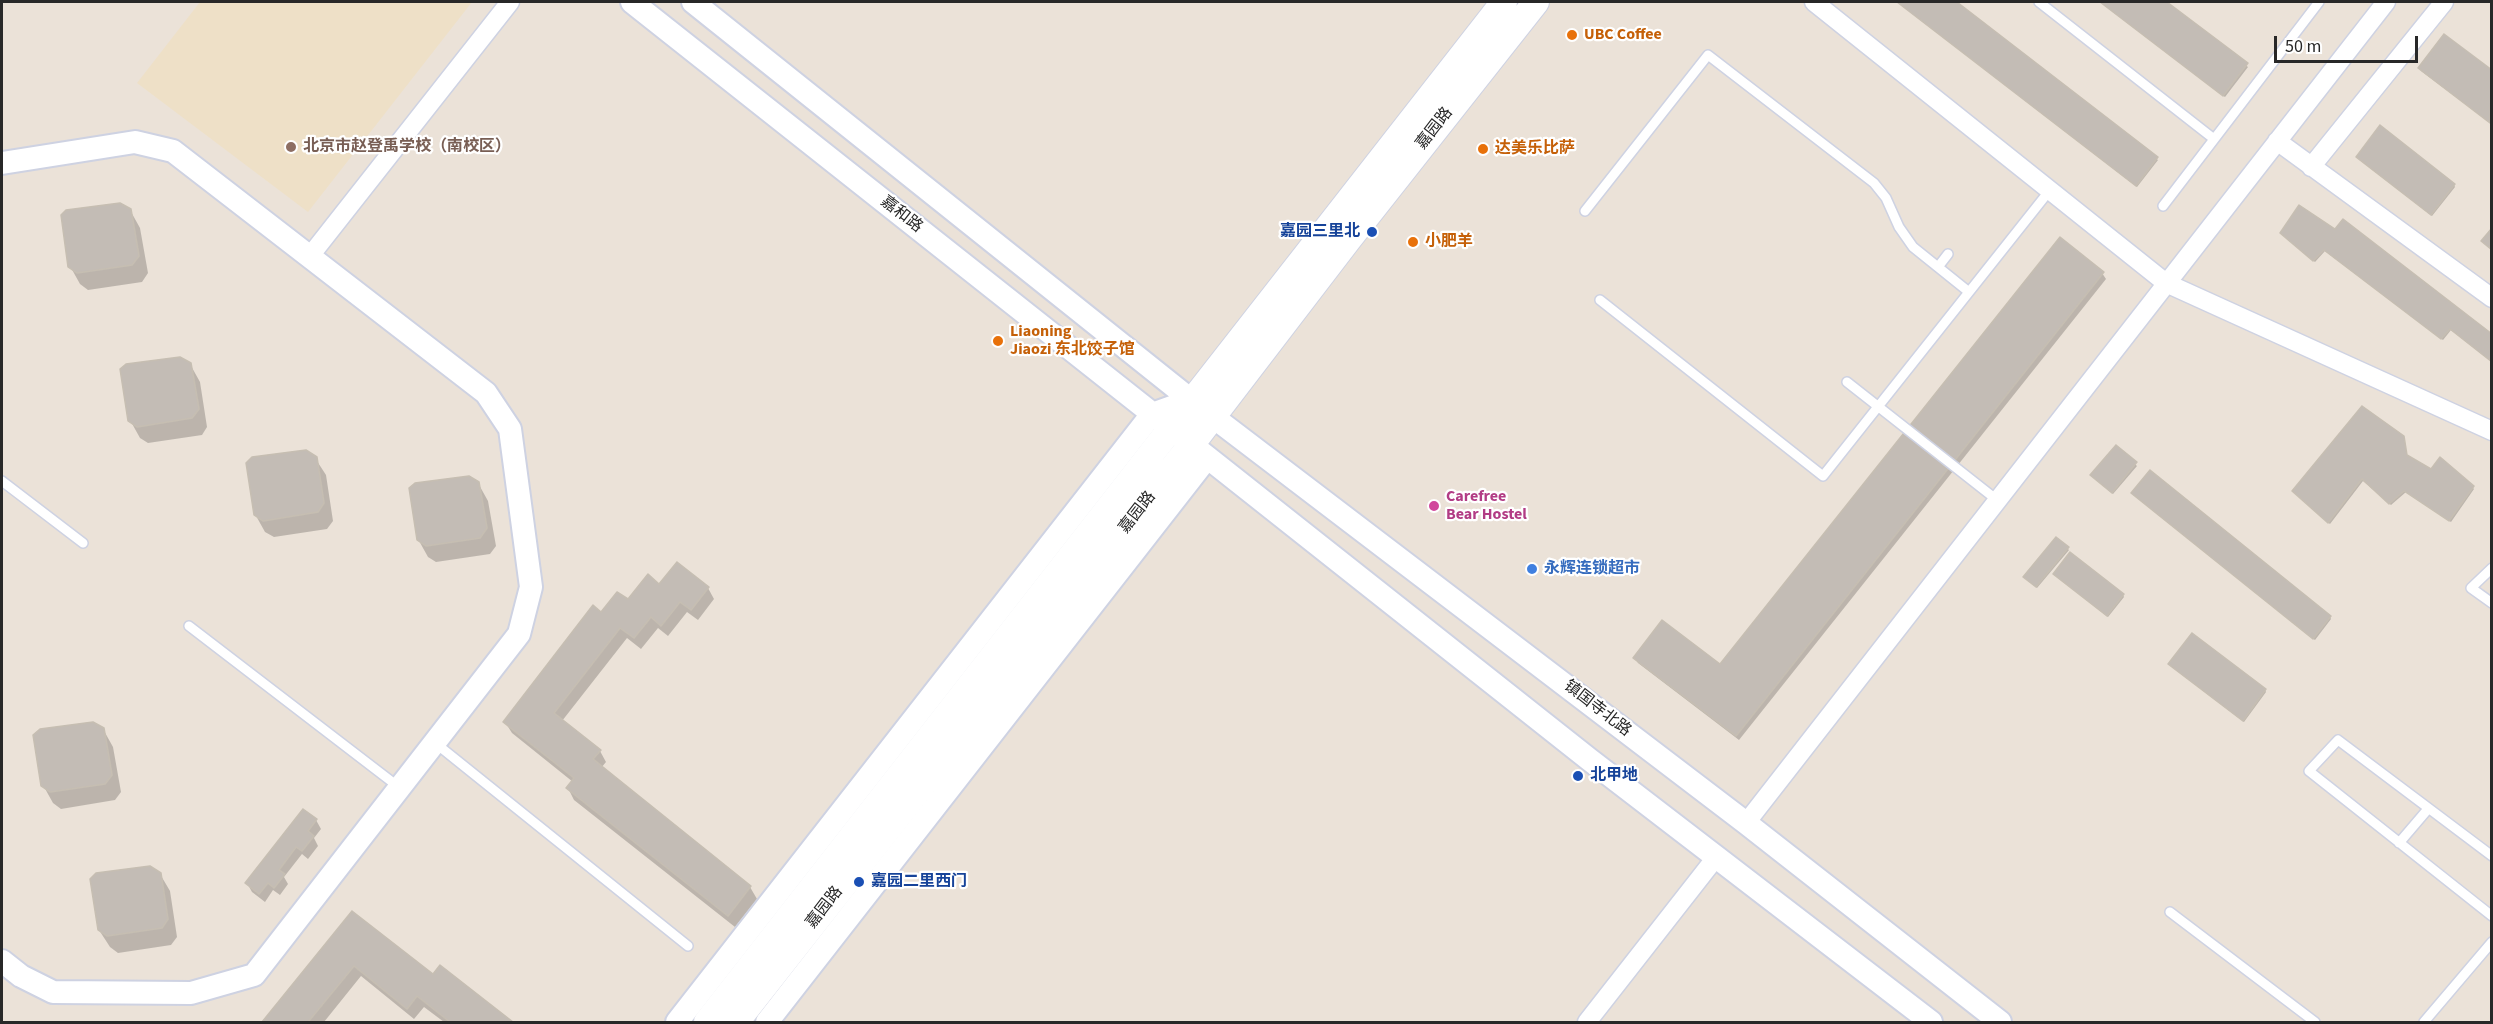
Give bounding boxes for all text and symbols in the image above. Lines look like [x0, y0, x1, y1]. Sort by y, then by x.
scale bar [2277, 24, 2421, 62]
place label: UBC Coffee [1584, 25, 1662, 45]
marker: UBC Coffee [1565, 28, 1579, 42]
text: 50 m [2285, 34, 2321, 59]
street label: 嘉园路 [1413, 104, 1457, 154]
place label: 北京市赵登禹学校（南校区） [303, 137, 511, 157]
place label: 达美乐比萨 [1495, 139, 1575, 159]
marker: 北京市赵登禹学校（南校区） [284, 140, 298, 154]
marker: 达美乐比萨 [1476, 142, 1490, 156]
street label: 嘉和路 [876, 193, 926, 237]
place label: 嘉园三里北 [1280, 222, 1360, 242]
marker: 嘉园三里北 [1365, 225, 1379, 239]
place label: 小肥羊 [1425, 232, 1473, 252]
marker: 小肥羊 [1406, 235, 1420, 249]
place label: Liaoning Jiaozi 东北饺子馆 [1010, 322, 1135, 360]
marker: Liaoning Jiaozi 东北饺子馆 [991, 334, 1005, 348]
place label: Carefree Bear Hostel [1446, 487, 1527, 525]
street label: 嘉园路 [1116, 488, 1160, 538]
marker: Carefree Bear Hostel [1427, 499, 1441, 513]
place label: 永辉连锁超市 [1544, 559, 1640, 579]
marker: 永辉连锁超市 [1525, 562, 1539, 576]
street label: 镇国寺北路 [1560, 677, 1634, 741]
place label: 北甲地 [1590, 766, 1638, 786]
marker: 北甲地 [1571, 769, 1585, 783]
place label: 嘉园二里西门 [871, 872, 967, 892]
marker: 嘉园二里西门 [852, 875, 866, 889]
street label: 嘉园路 [803, 883, 847, 933]

